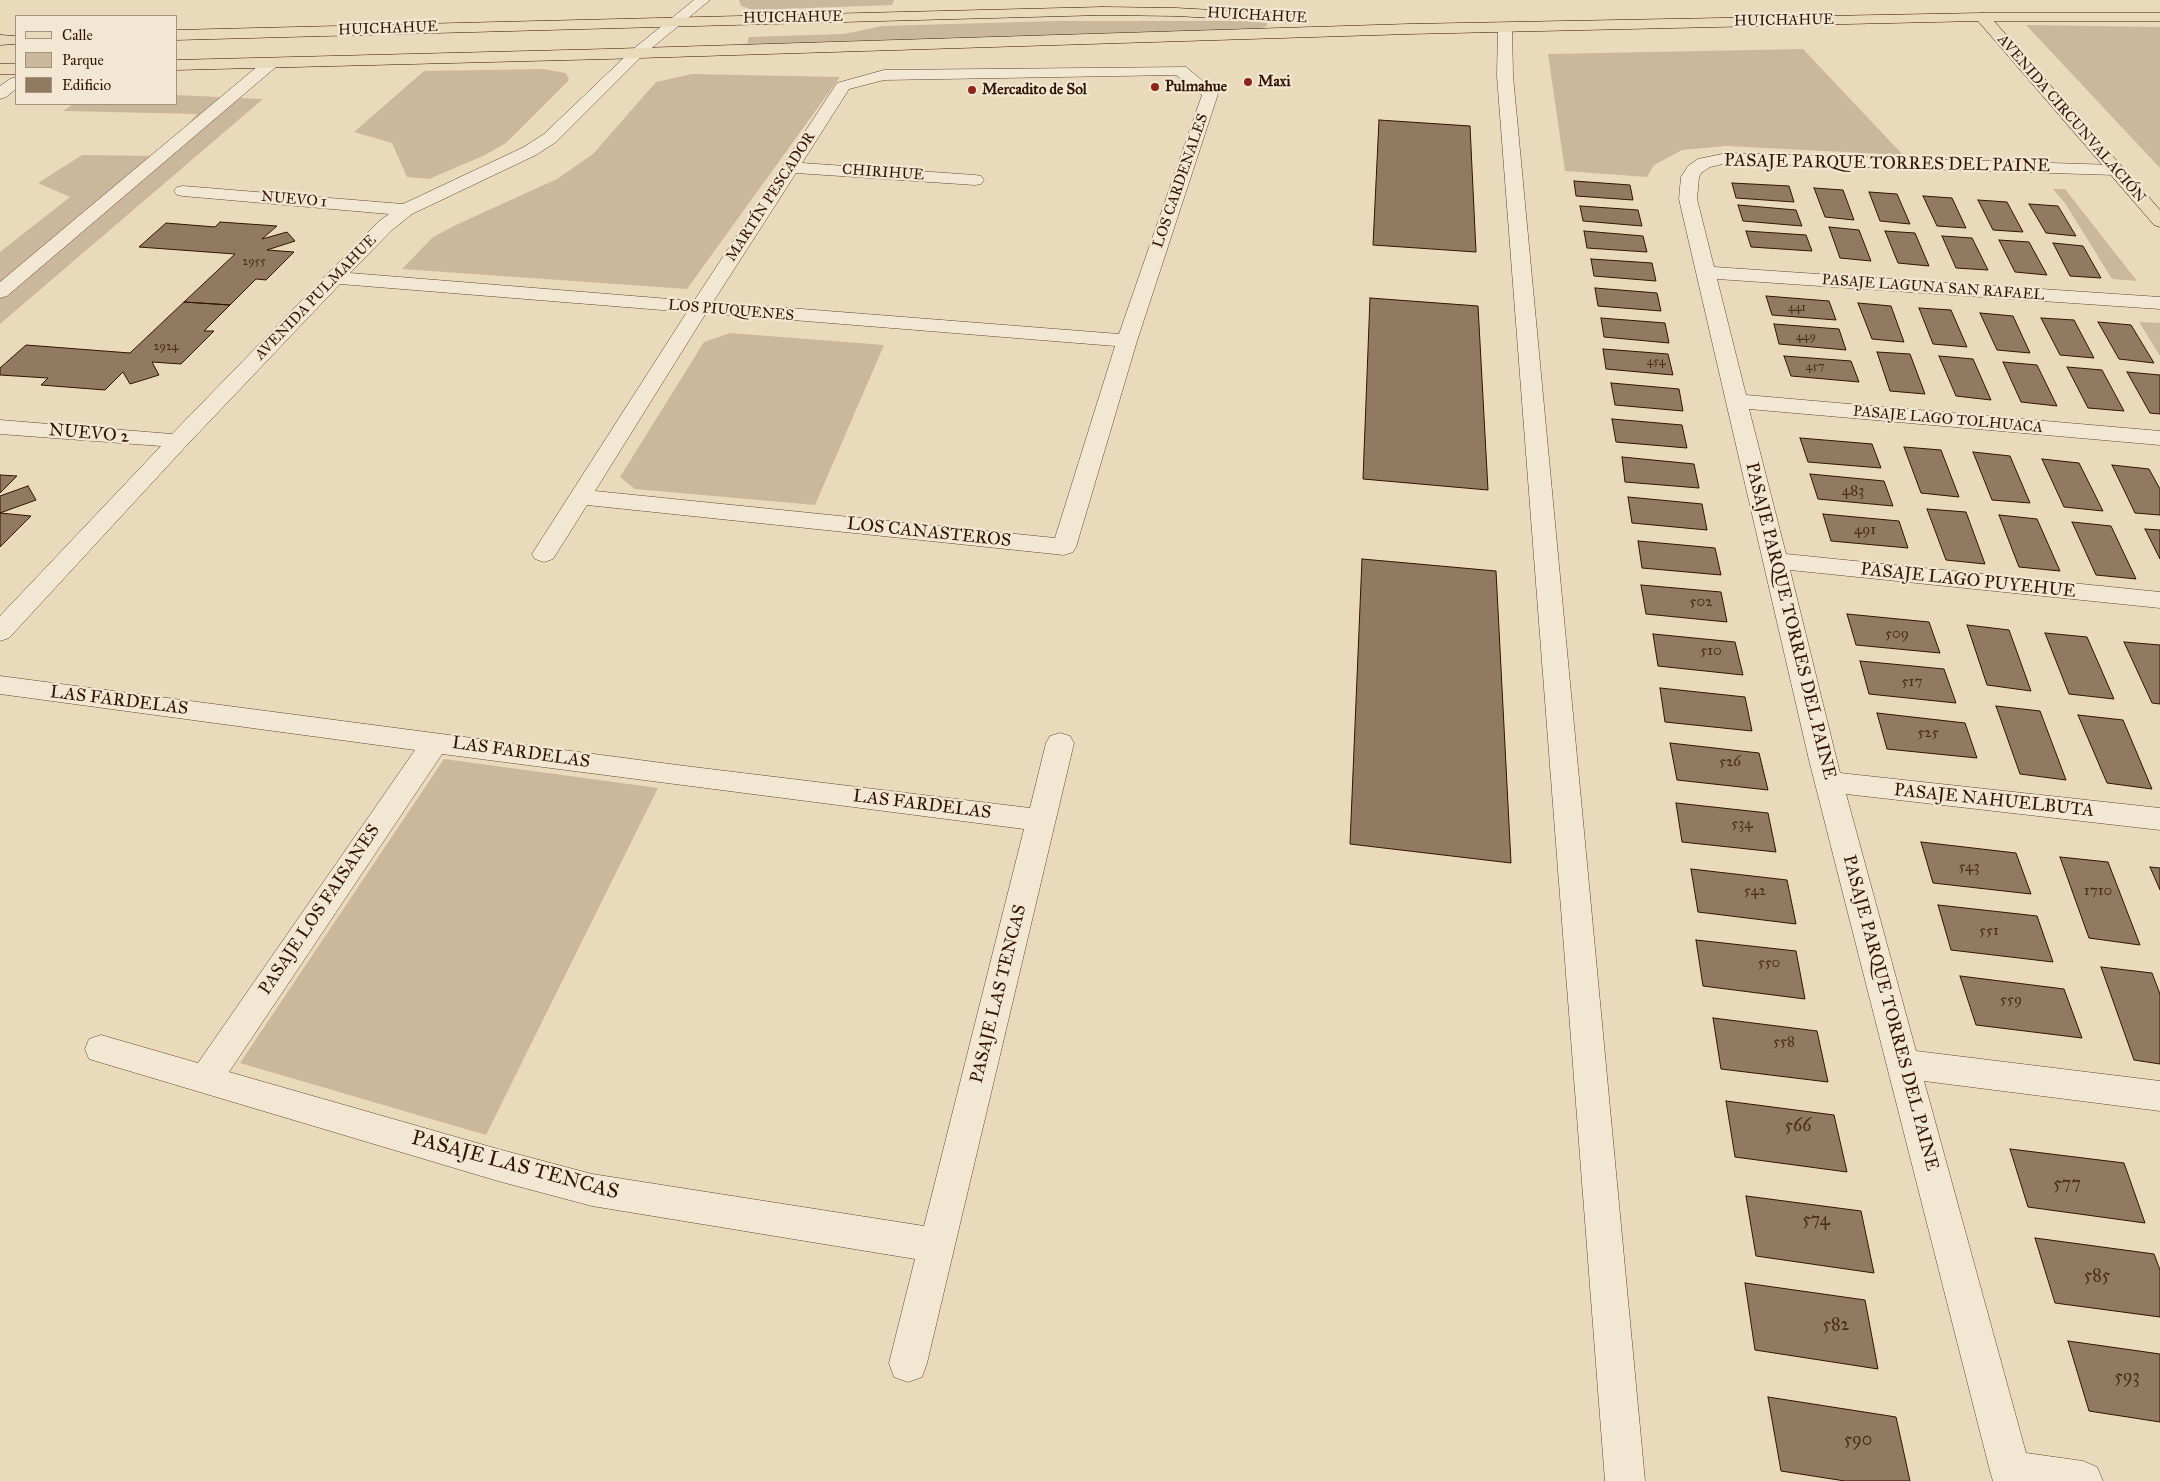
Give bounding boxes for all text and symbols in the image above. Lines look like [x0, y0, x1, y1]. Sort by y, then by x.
street label: HUICHAHUE [1207, 4, 1307, 28]
street label: HUICHAHUE [743, 8, 843, 28]
street label: HUICHAHUE [1734, 11, 1834, 31]
legend [15, 15, 178, 105]
street label: HUICHAHUE [338, 18, 438, 40]
text: Calle [62, 26, 93, 44]
street label: AVENIDA CIRCUNVALACIÓN [1993, 31, 2149, 207]
text: Parque [62, 51, 104, 69]
place label: Maxi [1258, 73, 1291, 91]
text: Edificio [62, 76, 111, 94]
marker: Maxi [1242, 76, 1254, 88]
place label: Pulmahue [1165, 78, 1227, 96]
place label: Mercadito de Sol [982, 81, 1087, 99]
marker: Pulmahue [1149, 81, 1161, 93]
marker: Mercadito de Sol [966, 84, 978, 96]
street label: LOS CARDENALES [1150, 111, 1212, 251]
street label: MARTÍN PESCADOR [722, 129, 820, 265]
street label: PASAJE PARQUE TORRES DEL PAINE [1724, 150, 2050, 178]
street label: CHIRIHUE [841, 161, 925, 185]
street label: NUEVO 1 [260, 188, 328, 212]
street label: AVENIDA PULMAHUE [252, 232, 380, 364]
house number: 2955 [242, 255, 266, 269]
street label: PASAJE LAGUNA SAN RAFAEL [1821, 271, 2045, 305]
street label: LOS PIUQUENES [667, 297, 795, 325]
house number: 441 [1788, 301, 1806, 315]
house number: 449 [1796, 330, 1816, 344]
house number: 2924 [154, 340, 178, 354]
house number: 454 [1647, 355, 1665, 369]
house number: 457 [1806, 360, 1824, 374]
street label: PASAJE LAGO TOLHUACA [1852, 403, 2044, 437]
street label: NUEVO 2 [48, 420, 130, 448]
street label: PASAJE PARQUE TORRES DEL PAINE [1740, 460, 1840, 782]
house number: 483 [1842, 482, 1864, 500]
street label: LOS CANASTEROS [846, 514, 1012, 552]
house number: 491 [1854, 521, 1876, 539]
street label: PASAJE LAGO PUYEHUE [1859, 559, 2077, 603]
house number: 502 [1689, 593, 1713, 611]
house number: 509 [1885, 625, 1909, 643]
house number: 510 [1700, 642, 1722, 660]
house number: 517 [1902, 673, 1922, 691]
street label: LAS FARDELAS [49, 682, 189, 720]
house number: 525 [1917, 724, 1939, 742]
street label: LAS FARDELAS [451, 733, 591, 773]
house number: 526 [1719, 753, 1741, 771]
street label: PASAJE NAHUELBUTA [1893, 780, 2095, 822]
street label: LAS FARDELAS [852, 786, 992, 824]
house number: 534 [1731, 815, 1753, 833]
street label: PASAJE LOS FAISANES [255, 821, 385, 999]
street label: PASAJE PARQUE TORRES DEL PAINE [1837, 853, 1943, 1173]
house number: 543 [1959, 858, 1979, 876]
house number: 542 [1744, 882, 1766, 900]
house number: 1710 [2084, 882, 2112, 900]
street label: PASAJE LAS TENCAS [966, 902, 1032, 1086]
house number: 551 [1979, 922, 1999, 940]
house number: 550 [1758, 954, 1780, 972]
house number: 559 [2000, 991, 2022, 1009]
house number: 558 [1773, 1033, 1795, 1051]
house number: 566 [1785, 1116, 1811, 1138]
street label: PASAJE LAS TENCAS [408, 1126, 622, 1206]
house number: 577 [2053, 1174, 2081, 1196]
house number: 574 [1802, 1210, 1830, 1232]
house number: 585 [2084, 1266, 2110, 1288]
house number: 582 [1823, 1315, 1849, 1337]
house number: 593 [2114, 1367, 2140, 1389]
house number: 590 [1844, 1430, 1872, 1452]

